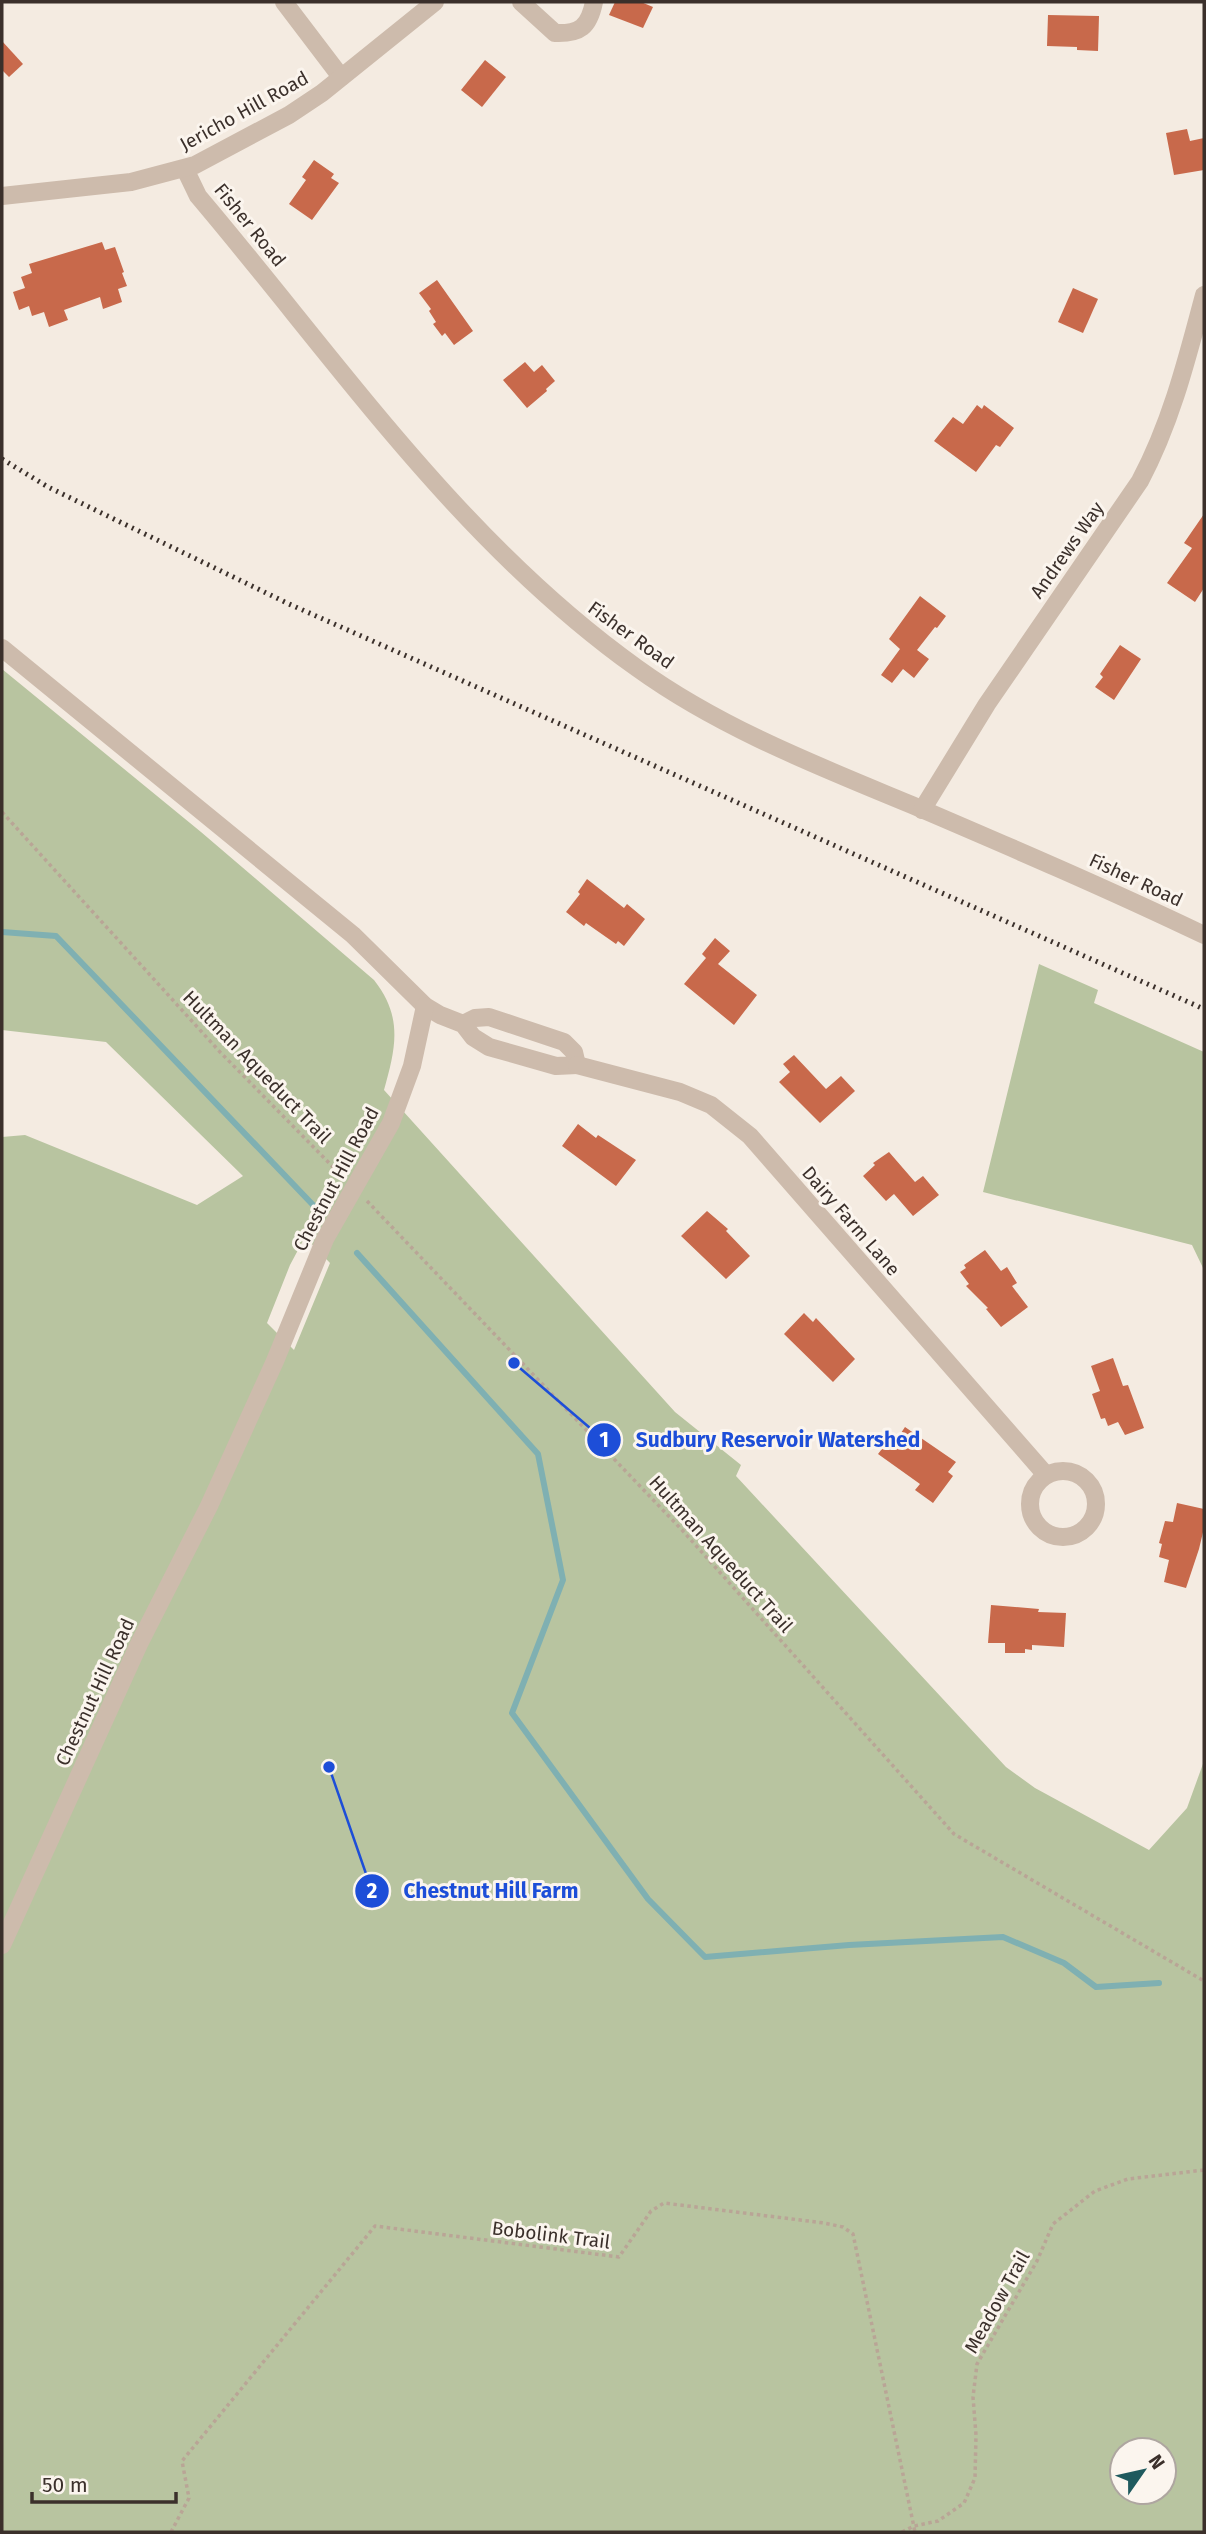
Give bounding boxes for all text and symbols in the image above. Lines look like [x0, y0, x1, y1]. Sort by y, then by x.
street label: Jericho Hill Road [176, 66, 312, 156]
street label: Fisher Road [209, 179, 291, 271]
street label: Andrews Way [1025, 497, 1109, 603]
street label: Fisher Road [584, 596, 678, 674]
street label: Fisher Road [1086, 848, 1186, 912]
street label: Hultman Aqueduct Trail [178, 986, 336, 1148]
street label: Chestnut Hill Road [288, 1103, 384, 1255]
street label: Dairy Farm Lane [797, 1161, 905, 1281]
callout: Sudbury Reservoir Watershed [587, 1419, 935, 1461]
text: 1 [599, 1427, 609, 1453]
text: Sudbury Reservoir Watershed [636, 1427, 920, 1453]
street label: Hultman Aqueduct Trail [644, 1471, 798, 1638]
street label: Chestnut Hill Road [51, 1615, 139, 1769]
callout: Chestnut Hill Farm [354, 1870, 592, 1912]
text: 2 [367, 1878, 378, 1904]
text: Chestnut Hill Farm [403, 1878, 579, 1904]
street label: Bobolink Trail [491, 2216, 612, 2254]
street label: Meadow Trail [959, 2246, 1035, 2357]
north arrow [1108, 2436, 1178, 2506]
text: N [1144, 2450, 1170, 2473]
scale bar [32, 2460, 175, 2504]
text: 50 m [42, 2472, 88, 2498]

